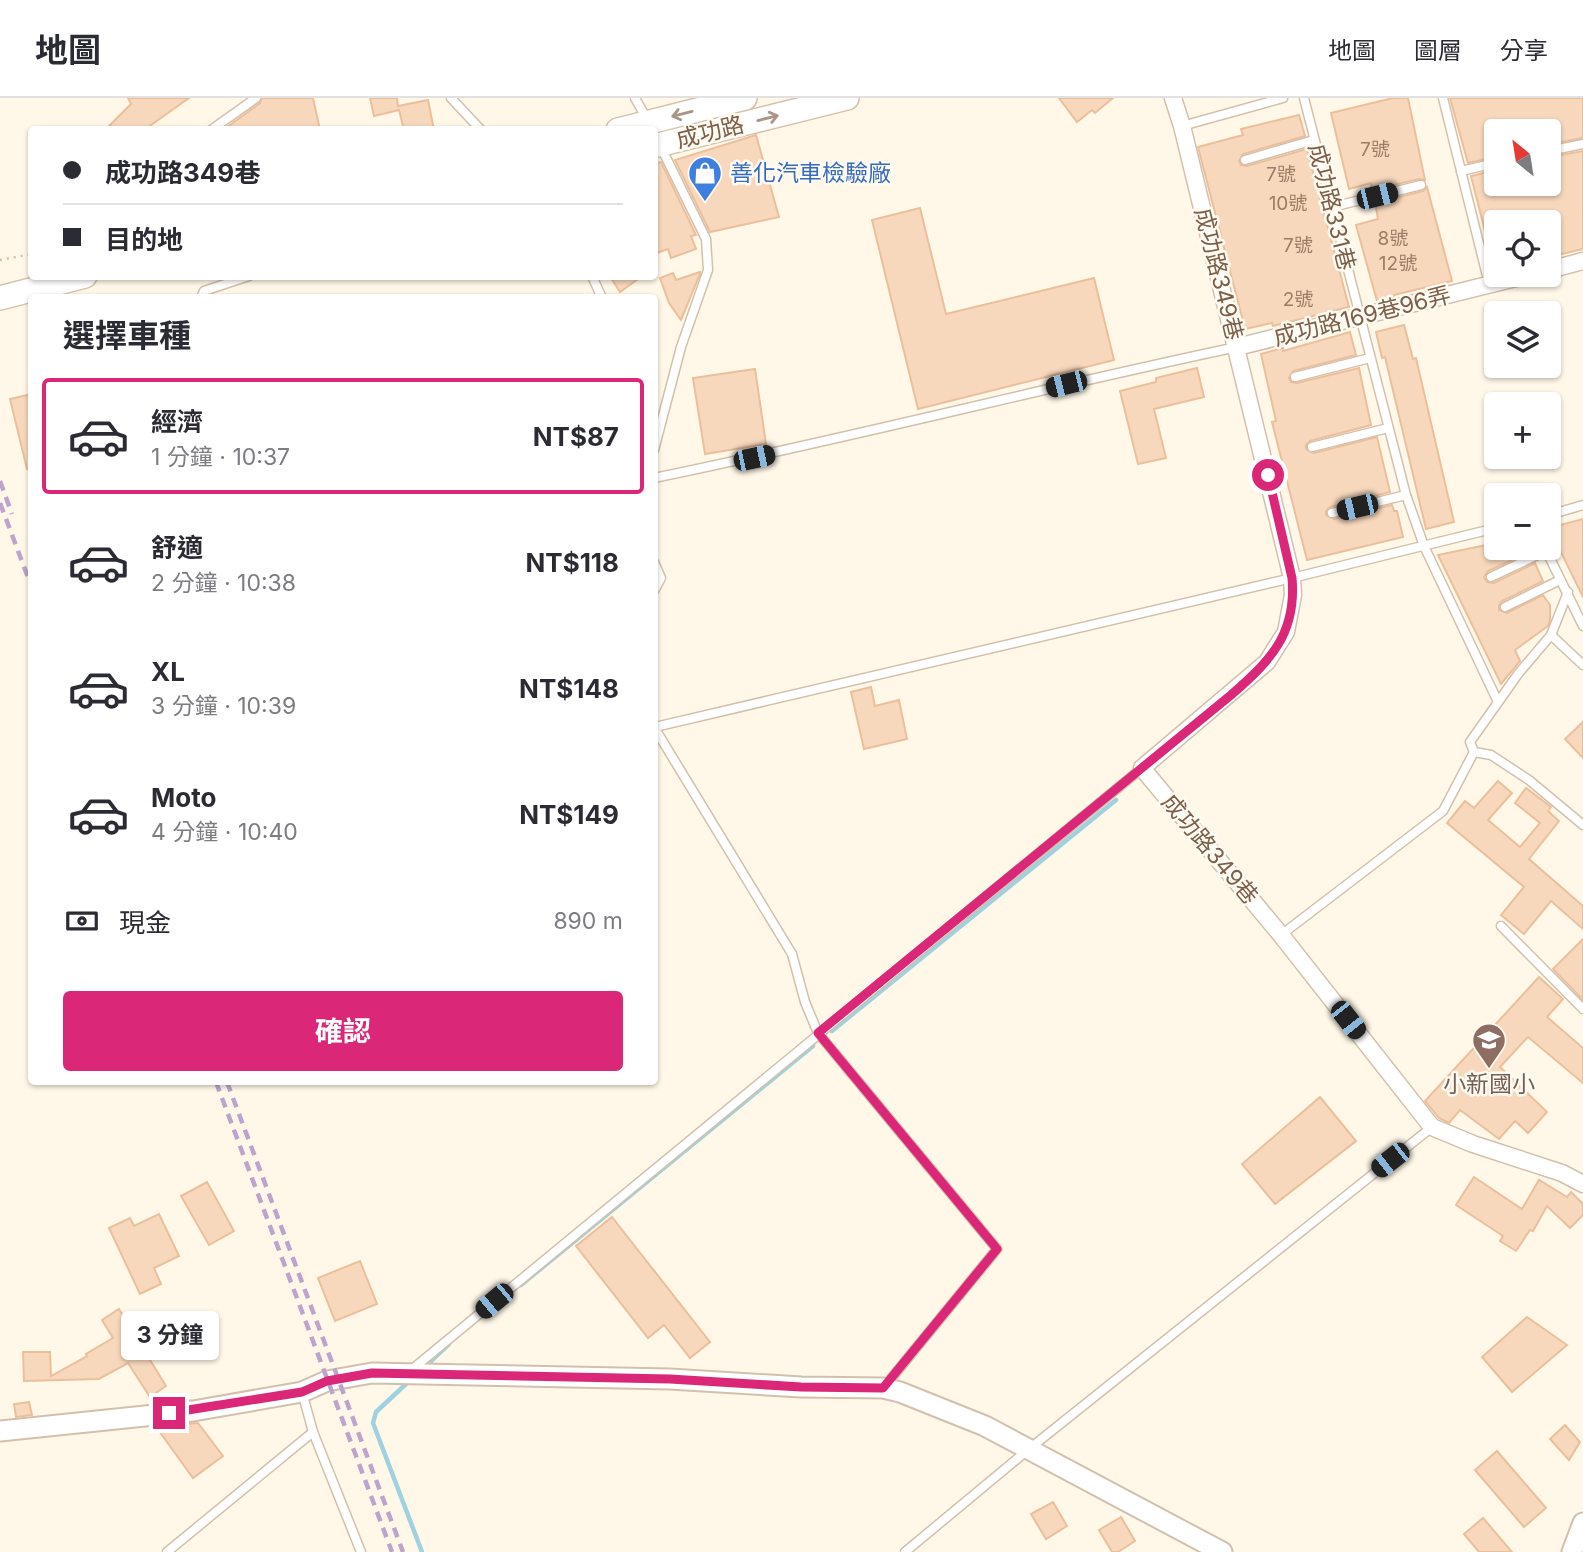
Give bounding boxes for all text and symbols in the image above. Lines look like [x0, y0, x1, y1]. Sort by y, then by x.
text: 地圖 [35, 30, 101, 70]
text: 地圖 [1328, 36, 1376, 65]
text: 圖層 [1414, 36, 1462, 65]
text: 分享 [1500, 36, 1548, 65]
one-way arrow [671, 108, 694, 121]
street label: 成功路 [673, 110, 747, 154]
one-way arrow [756, 111, 779, 124]
north arrow [1484, 119, 1561, 196]
map controls [1484, 119, 1561, 560]
house number: 7號 [1360, 138, 1390, 161]
street label: 成功路331巷 [1303, 141, 1361, 273]
shop icon: 善化汽車檢驗廠 [686, 154, 724, 203]
text: 成功路349巷 [105, 157, 260, 188]
place label: 善化汽車檢驗廠 [730, 159, 891, 187]
house number: 7號 [1266, 163, 1296, 186]
car [1355, 181, 1400, 211]
house number: 10號 [1269, 192, 1307, 215]
street label: 成功路349巷 [1189, 205, 1249, 343]
button: locate [1484, 210, 1561, 287]
text: 目的地 [105, 224, 183, 255]
house number: 8號 [1378, 227, 1408, 250]
house number: 7號 [1283, 234, 1313, 257]
house number: 12號 [1379, 252, 1417, 275]
street label: 成功路169巷96弄 [1271, 280, 1453, 352]
house number: 2號 [1283, 288, 1313, 311]
button: layers [1484, 301, 1561, 378]
text: 選擇車種 [63, 316, 191, 355]
car [1044, 369, 1089, 399]
button: + [1484, 392, 1561, 469]
icon: car [67, 405, 130, 468]
text: 經濟 [151, 406, 203, 437]
text: NT$87 [533, 421, 619, 452]
text: 1 分鐘 · 10:37 [151, 443, 290, 471]
car [732, 443, 777, 473]
route start [1252, 459, 1284, 491]
button: − [1484, 483, 1561, 560]
car [1335, 492, 1380, 522]
icon: car [67, 531, 130, 594]
text: 舒適 [151, 532, 203, 563]
text: NT$118 [525, 547, 619, 578]
text: 2 分鐘 · 10:38 [151, 569, 296, 597]
text: XL [151, 656, 185, 687]
icon: car [67, 657, 130, 720]
text: NT$148 [519, 673, 619, 704]
text: 3 分鐘 · 10:39 [151, 692, 296, 720]
text: Moto [151, 782, 216, 813]
icon: car [67, 783, 130, 846]
street label: 成功路349巷 [1156, 788, 1264, 910]
text: NT$149 [519, 799, 619, 830]
text: 4 分鐘 · 10:40 [151, 818, 298, 846]
icon: cash [63, 902, 101, 940]
text: 現金 [119, 907, 171, 938]
text: 890 m [553, 907, 623, 935]
button: 確認 [63, 991, 623, 1071]
car [1327, 997, 1370, 1043]
school or university icon: 小新國小 [1470, 1021, 1508, 1070]
place label: 小新國小 [1443, 1070, 1535, 1098]
car [1367, 1139, 1414, 1181]
car [472, 1279, 517, 1323]
callout: 3 分鐘 [120, 1312, 218, 1360]
text: 3 分鐘 [137, 1321, 203, 1349]
route end [153, 1397, 185, 1429]

